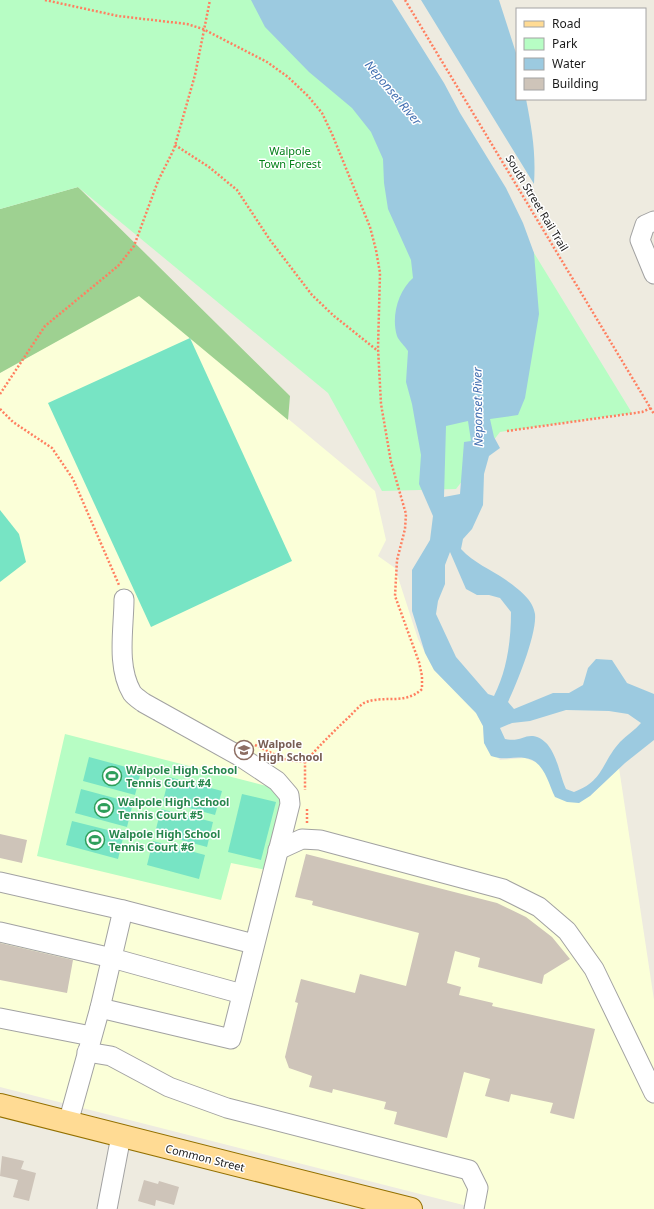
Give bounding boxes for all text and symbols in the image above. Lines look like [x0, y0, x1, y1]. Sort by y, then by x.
legend [516, 8, 646, 100]
text: Road [552, 15, 581, 32]
text: Park [552, 35, 578, 52]
text: Water [552, 55, 586, 72]
water label: Neponset River [361, 57, 426, 130]
text: Building [552, 75, 599, 92]
park label: Walpole Town Forest [259, 143, 321, 171]
street label: South Street Rail Trail [503, 152, 572, 254]
water label: Neponset River [468, 366, 487, 447]
place label: Walpole High School [258, 736, 323, 764]
school or university icon: Walpole High School [233, 739, 255, 761]
place label: Walpole High School Tennis Court #4 [126, 762, 237, 790]
sports icon: Walpole High School Tennis Court #4 [101, 765, 123, 787]
place label: Walpole High School Tennis Court #5 [118, 794, 229, 822]
sports icon: Walpole High School Tennis Court #5 [93, 797, 115, 819]
place label: Walpole High School Tennis Court #6 [109, 826, 220, 854]
sports icon: Walpole High School Tennis Court #6 [84, 829, 106, 851]
street label: Common Street [164, 1140, 246, 1175]

